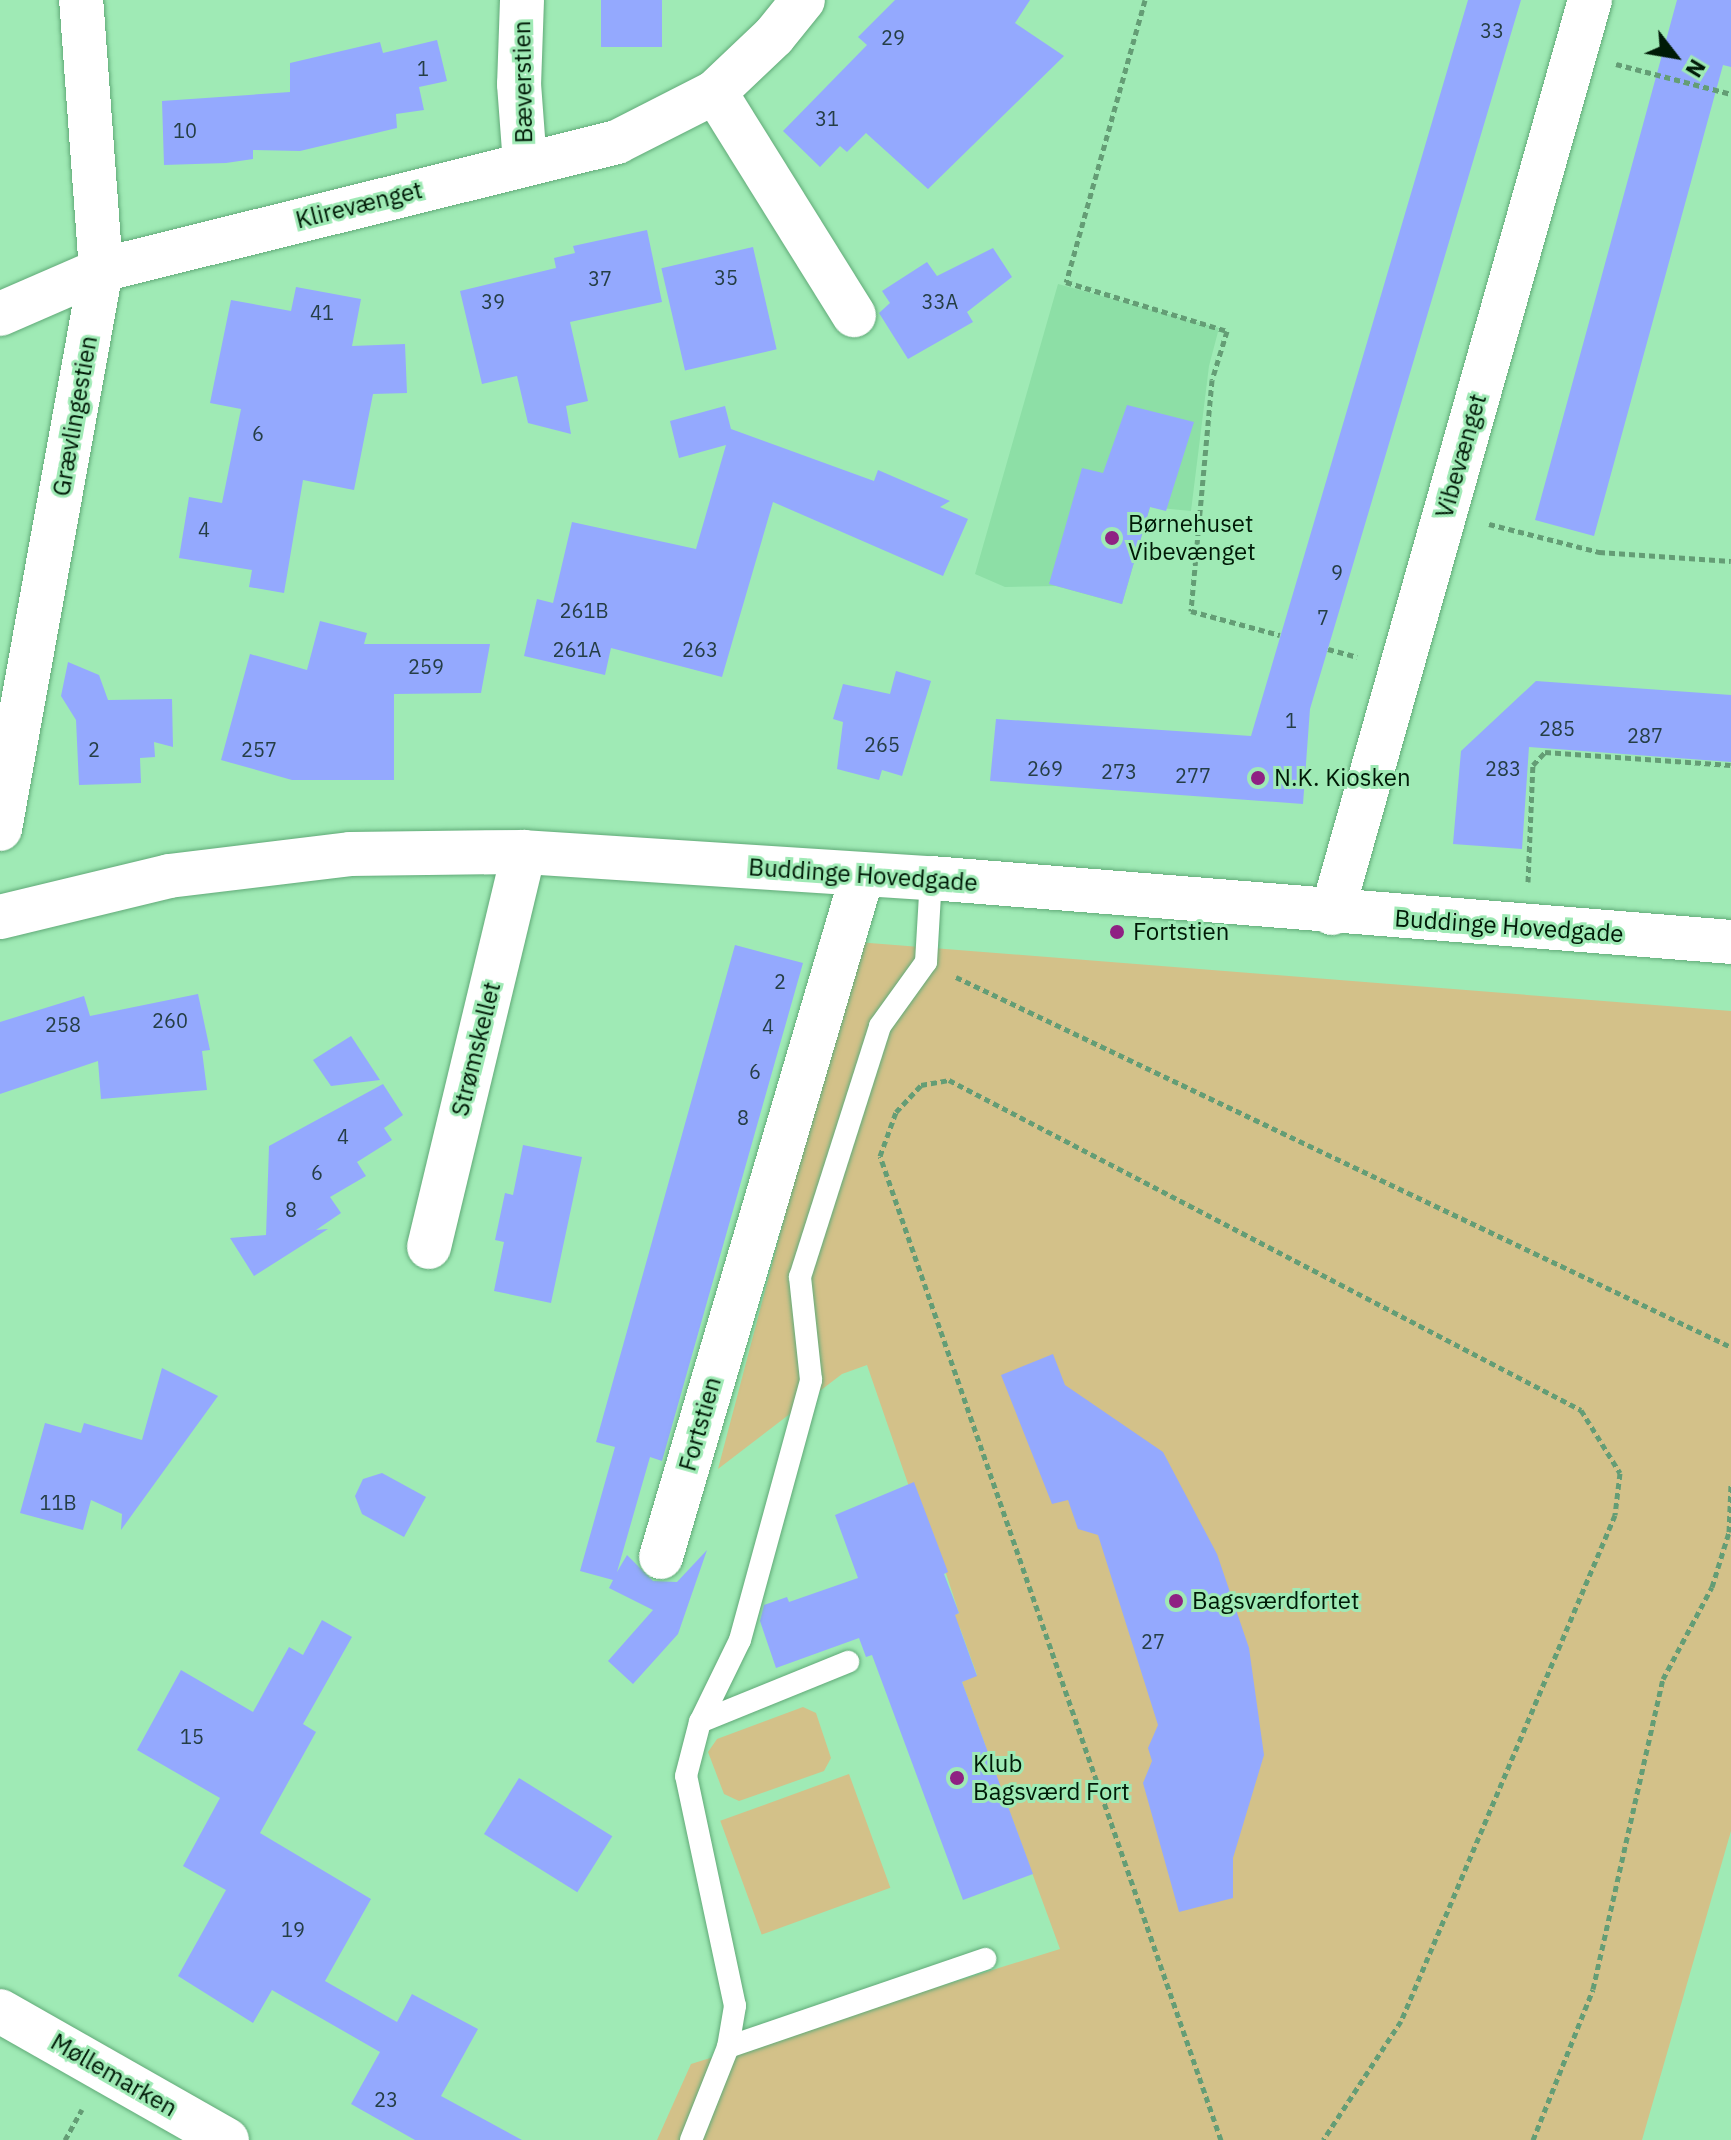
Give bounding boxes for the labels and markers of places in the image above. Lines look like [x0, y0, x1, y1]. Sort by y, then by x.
place label: Børnehuset Vibevænget [1128, 510, 1256, 566]
marker: Børnehuset Vibevænget [1103, 529, 1121, 547]
place label: N.K. Kiosken [1274, 764, 1411, 792]
marker: N.K. Kiosken [1249, 769, 1267, 787]
place label: Fortstien [1133, 918, 1229, 946]
marker: Fortstien [1108, 923, 1126, 941]
place label: Bagsværdfortet [1192, 1587, 1359, 1615]
marker: Bagsværdfortet [1167, 1592, 1185, 1610]
place label: Klub Bagsværd Fort [973, 1750, 1130, 1806]
marker: Klub Bagsværd Fort [948, 1769, 966, 1787]

